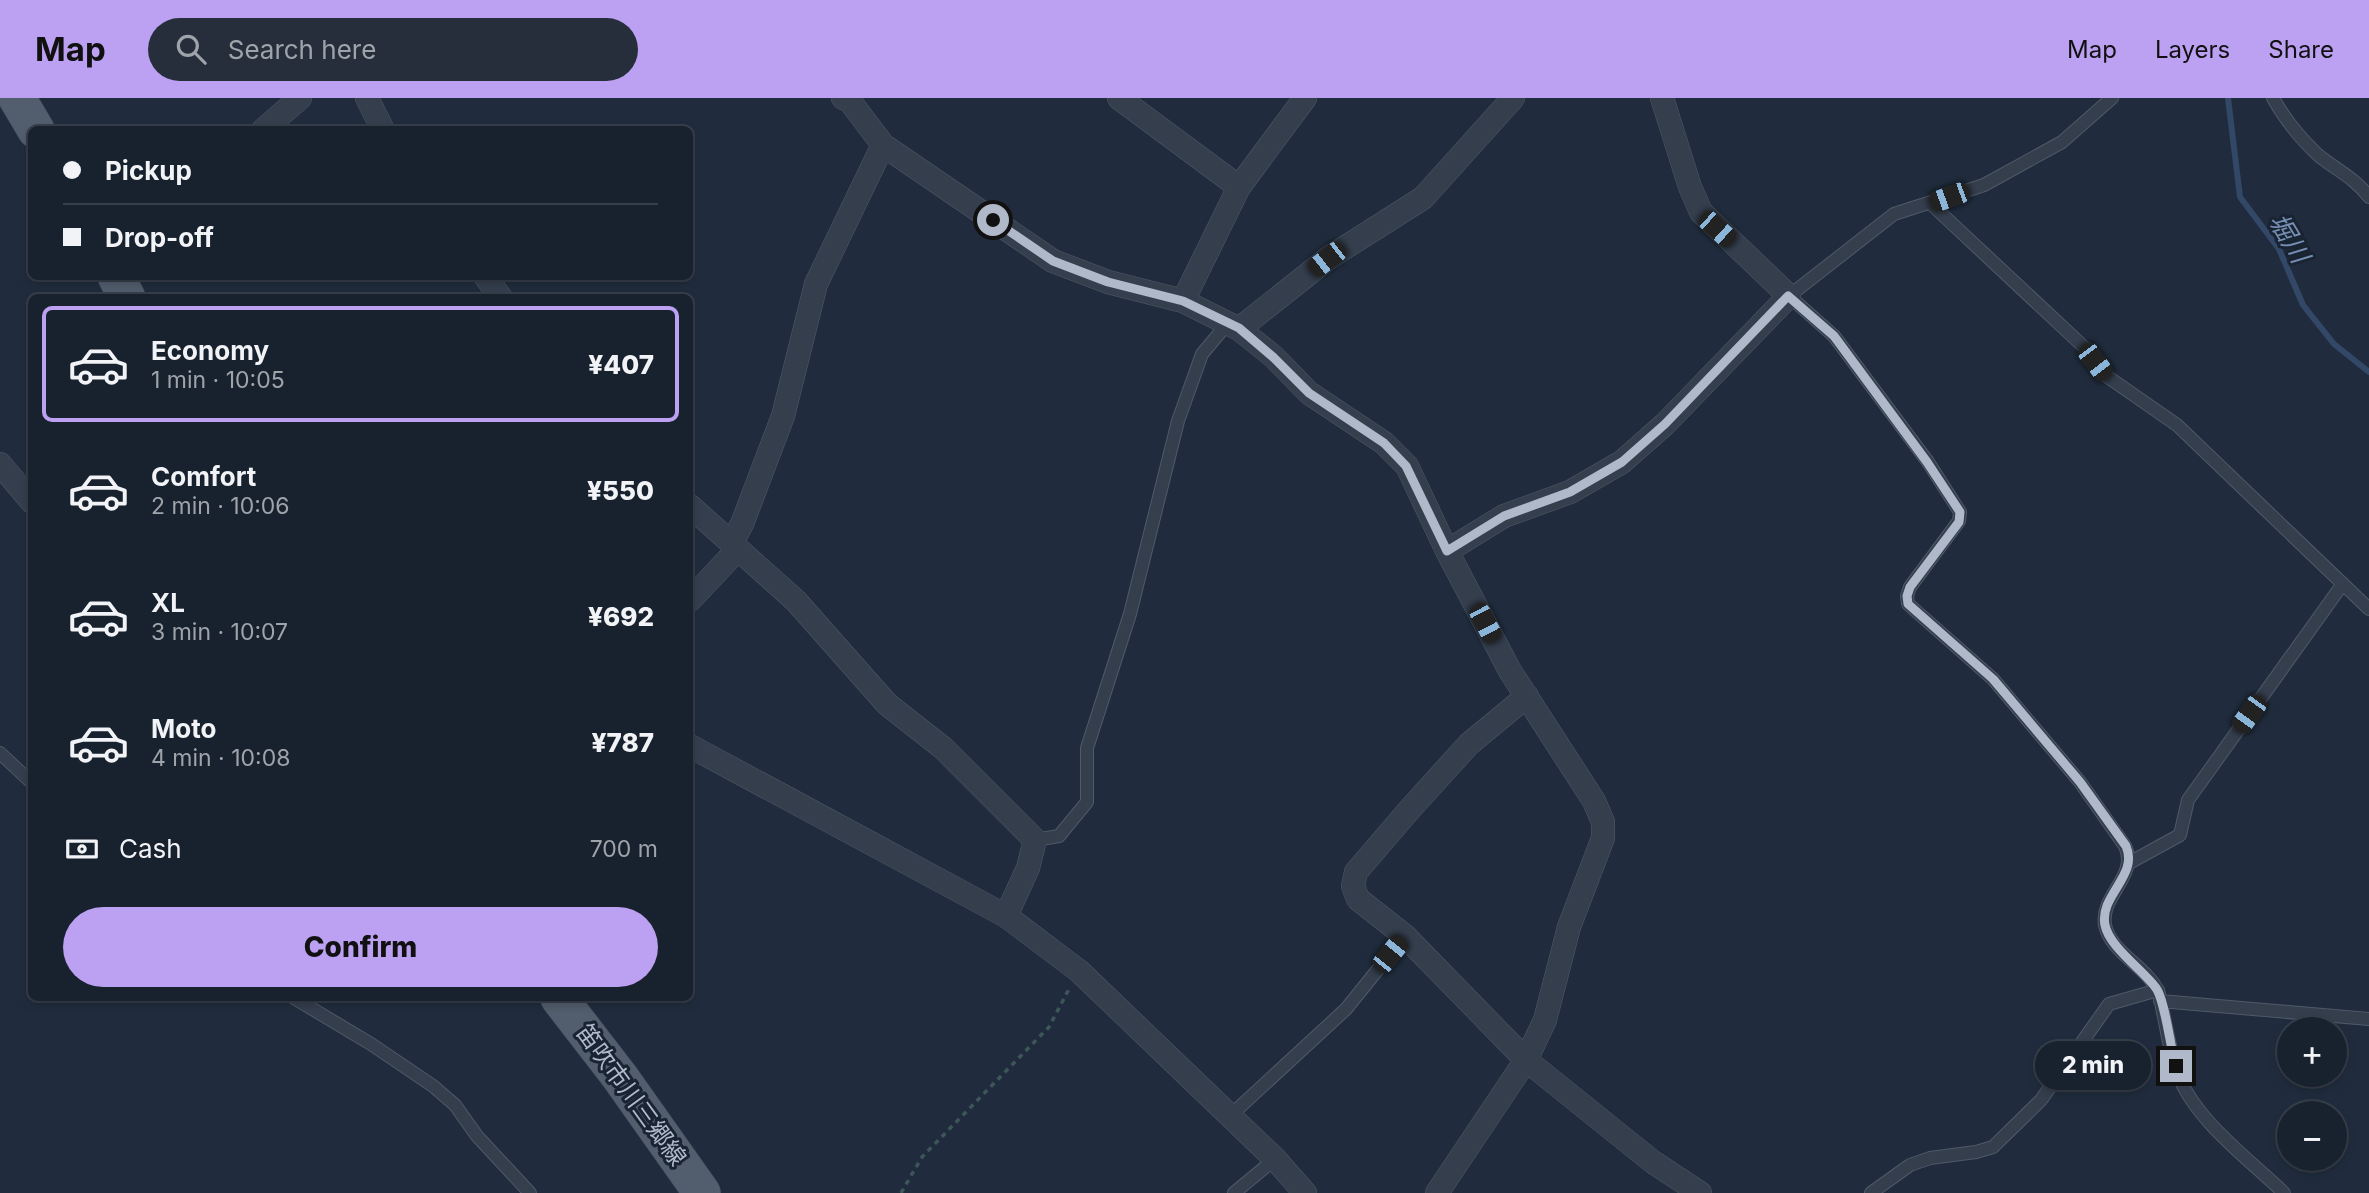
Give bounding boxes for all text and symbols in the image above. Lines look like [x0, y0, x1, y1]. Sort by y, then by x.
search box [148, 18, 638, 81]
text: Map [35, 29, 106, 69]
icon: search [172, 30, 210, 68]
text: Search here [228, 34, 376, 65]
text: Map [2067, 35, 2117, 64]
text: Layers [2155, 35, 2230, 64]
text: Share [2268, 35, 2334, 64]
text: Pickup [105, 155, 192, 186]
car [1926, 180, 1973, 214]
route start [977, 204, 1009, 236]
car [1695, 207, 1740, 251]
water label: 堀川 [2263, 207, 2318, 271]
text: Drop-off [105, 222, 214, 253]
car [1304, 238, 1351, 280]
icon: car [67, 333, 130, 396]
text: Economy [151, 335, 269, 366]
car [2074, 339, 2117, 385]
text: ¥407 [588, 349, 654, 380]
text: 1 min · 10:05 [151, 366, 285, 394]
icon: car [67, 459, 130, 522]
text: Comfort [151, 461, 256, 492]
text: ¥550 [587, 475, 654, 506]
text: 2 min · 10:06 [151, 492, 290, 520]
icon: car [67, 585, 130, 648]
text: XL [151, 587, 185, 618]
car [1466, 600, 1505, 646]
text: ¥692 [588, 601, 654, 632]
text: 3 min · 10:07 [151, 618, 288, 646]
car [2229, 691, 2270, 737]
icon: car [67, 711, 130, 774]
text: Moto [151, 713, 216, 744]
text: ¥787 [591, 727, 654, 758]
text: 4 min · 10:08 [151, 744, 290, 772]
icon: cash [63, 830, 101, 868]
text: Cash [119, 833, 182, 864]
text: 700 m [590, 835, 658, 863]
button: Confirm [63, 907, 658, 987]
car [1369, 931, 1412, 977]
map controls [2277, 1017, 2347, 1171]
button: + [2277, 1017, 2347, 1087]
street label: 笛吹市川三郷線 [570, 1018, 693, 1171]
callout: 2 min [2036, 1042, 2152, 1090]
route end [2160, 1050, 2192, 1082]
text: 2 min [2062, 1051, 2124, 1079]
button: − [2277, 1101, 2347, 1171]

